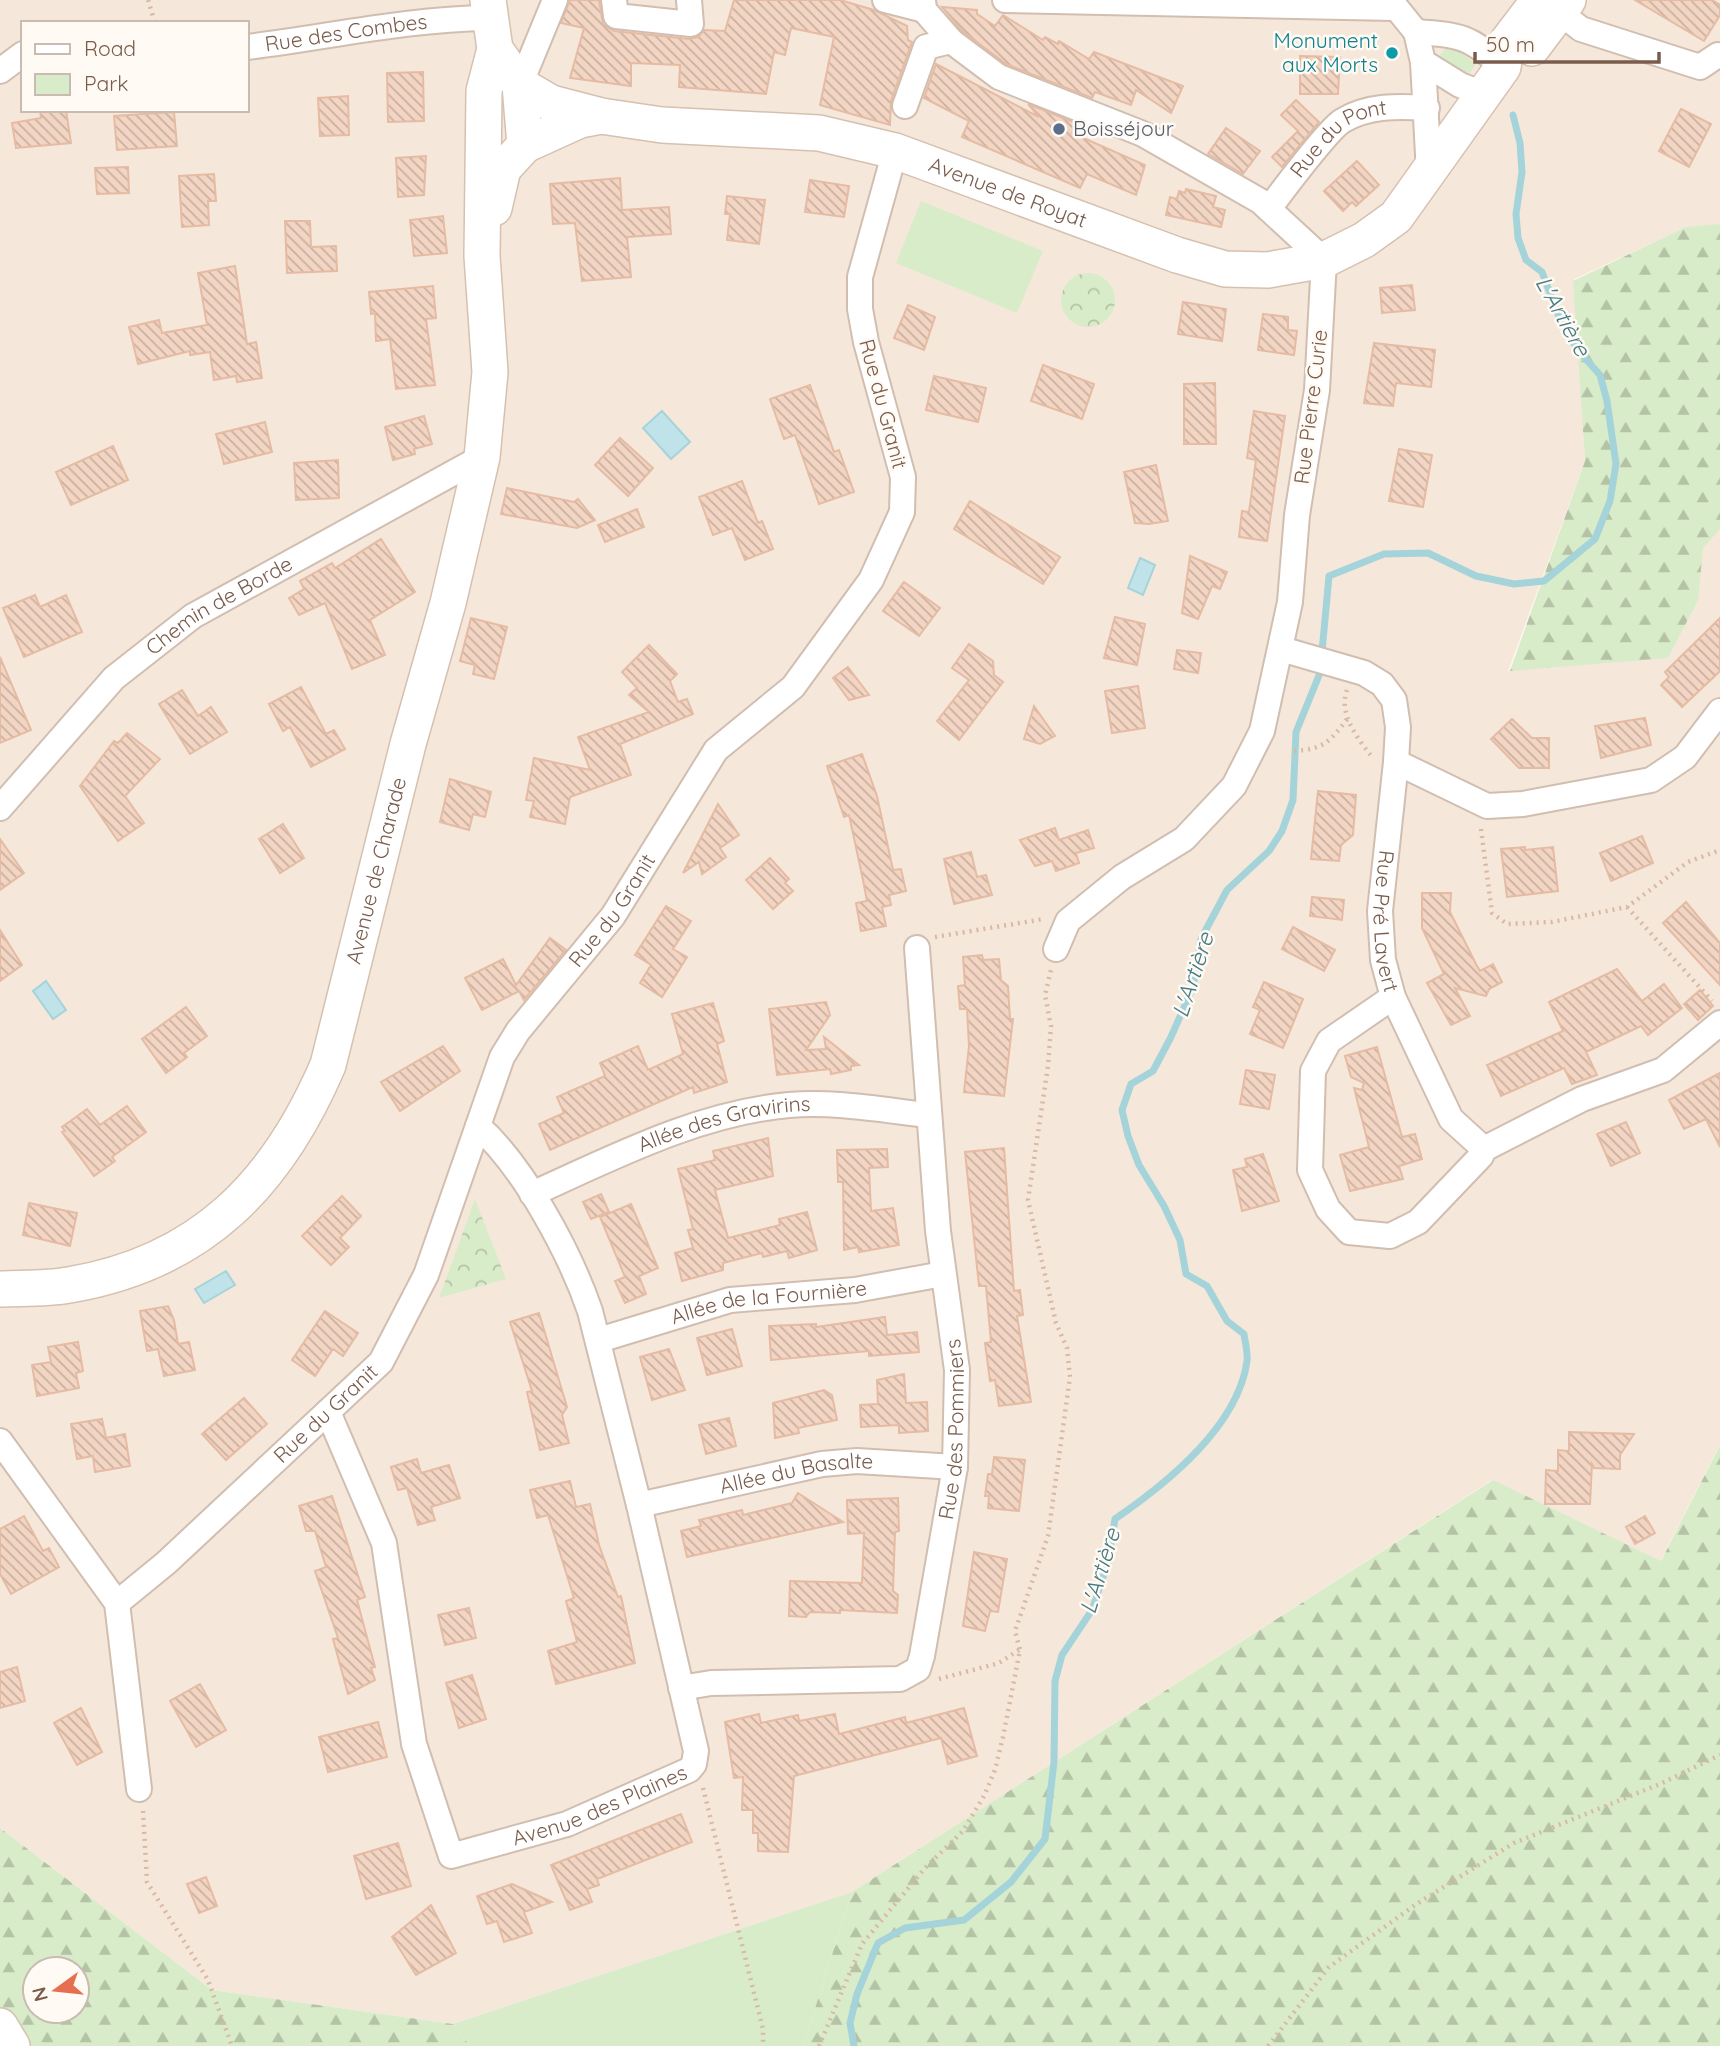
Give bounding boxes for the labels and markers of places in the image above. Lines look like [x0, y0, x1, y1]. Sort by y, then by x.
place label: Monument aux Morts [1274, 27, 1378, 77]
marker: Monument aux Morts [1384, 45, 1400, 61]
place label: Boisséjour [1073, 115, 1174, 141]
marker: Boisséjour [1051, 121, 1067, 137]

